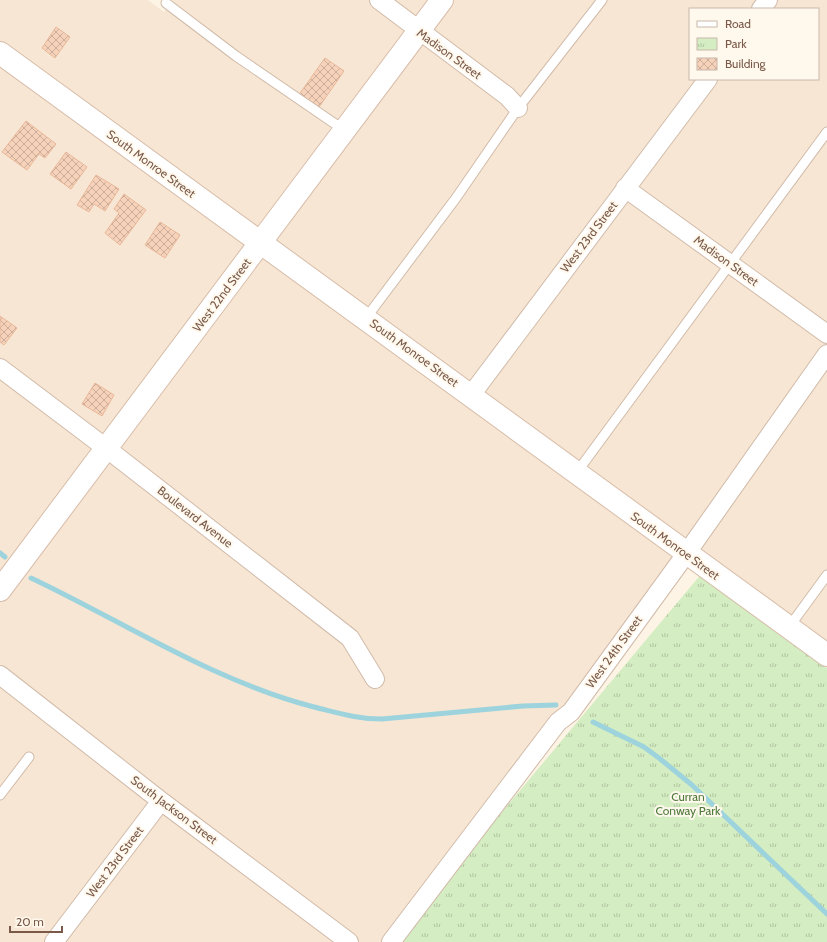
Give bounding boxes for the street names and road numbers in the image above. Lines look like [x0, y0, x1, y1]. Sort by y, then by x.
street label: Madison Street [414, 25, 485, 82]
street label: South Monroe Street [104, 126, 199, 201]
street label: West 23rd Street [557, 198, 620, 275]
street label: Madison Street [691, 232, 762, 289]
street label: West 22nd Street [189, 255, 254, 334]
street label: South Monroe Street [367, 315, 462, 390]
street label: Boulevard Avenue [155, 483, 236, 551]
street label: South Monroe Street [628, 508, 723, 583]
street label: West 24th Street [582, 612, 645, 691]
street label: South Jackson Street [128, 772, 221, 847]
street label: West 23rd Street [83, 823, 146, 900]

